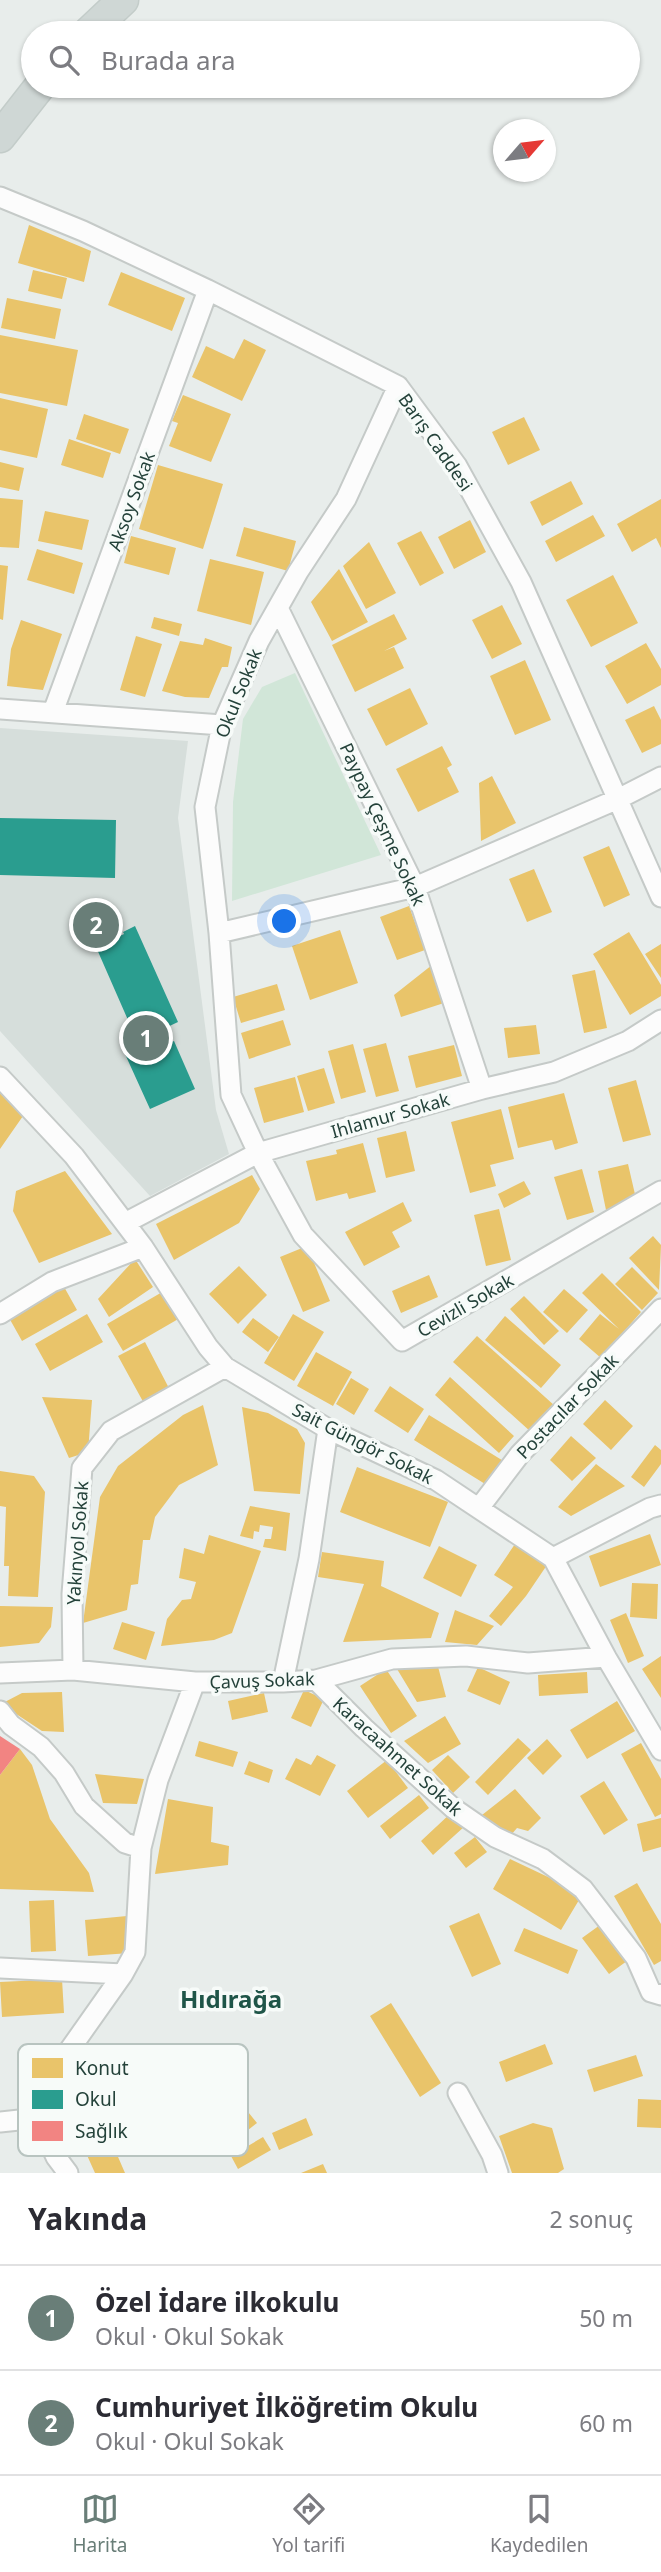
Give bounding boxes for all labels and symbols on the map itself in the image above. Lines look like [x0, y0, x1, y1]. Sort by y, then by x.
north arrow [493, 119, 556, 182]
street label: Barış Caddesi [393, 388, 479, 496]
street label: Aksoy Sokak [102, 448, 160, 554]
street label: Okul Sokak [209, 644, 267, 741]
street label: Paypay Çeşme Sokak [335, 739, 431, 910]
pin: 2 [73, 899, 119, 951]
your location [267, 904, 301, 938]
pin: 1 [123, 1012, 169, 1064]
street label: Ihlamur Sokak [328, 1087, 452, 1143]
street label: Cevizli Sokak [412, 1268, 518, 1342]
street label: Postacılar Sokak [511, 1348, 624, 1464]
street label: Sait Güngör Sokak [288, 1397, 438, 1489]
street label: Yakınyol Sokak [61, 1480, 93, 1606]
street label: Çavuş Sokak [209, 1666, 315, 1694]
street label: Karacaahmet Sokak [328, 1691, 468, 1821]
district label: Hıdırağa [180, 1982, 282, 2015]
legend [18, 2044, 248, 2156]
text: Konut [75, 2055, 129, 2081]
text: Okul [75, 2086, 117, 2112]
text: Sağlık [75, 2118, 128, 2144]

